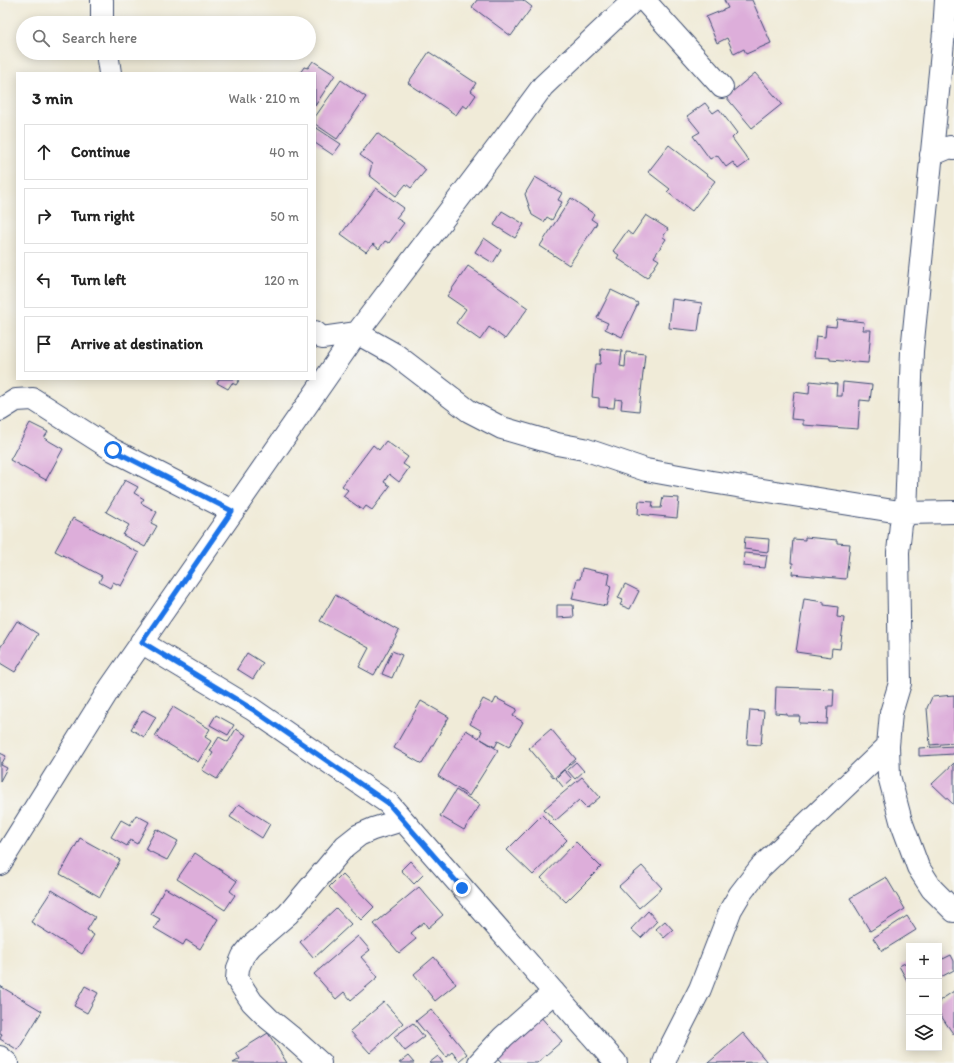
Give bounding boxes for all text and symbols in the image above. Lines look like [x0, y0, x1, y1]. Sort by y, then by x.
search box [16, 16, 316, 60]
icon: search [30, 27, 52, 49]
text: Search here [62, 29, 137, 47]
text: 3 min [32, 88, 73, 108]
text: Walk · 210 m [229, 91, 300, 106]
icon: ahead [33, 141, 55, 163]
text: Continue [71, 143, 130, 161]
text: 40 m [269, 145, 299, 160]
icon: right [33, 205, 55, 227]
text: Turn right [71, 207, 135, 225]
text: 50 m [270, 209, 299, 224]
icon: left [33, 269, 55, 291]
text: Turn left [71, 271, 126, 289]
text: 120 m [264, 273, 299, 288]
icon: arrive [33, 333, 55, 355]
text: Arrive at destination [71, 335, 203, 353]
route start [104, 441, 122, 459]
route end [453, 879, 471, 897]
map controls [906, 943, 942, 1051]
button: + [906, 943, 942, 979]
button: − [906, 979, 942, 1015]
button: layers [906, 1015, 942, 1051]

